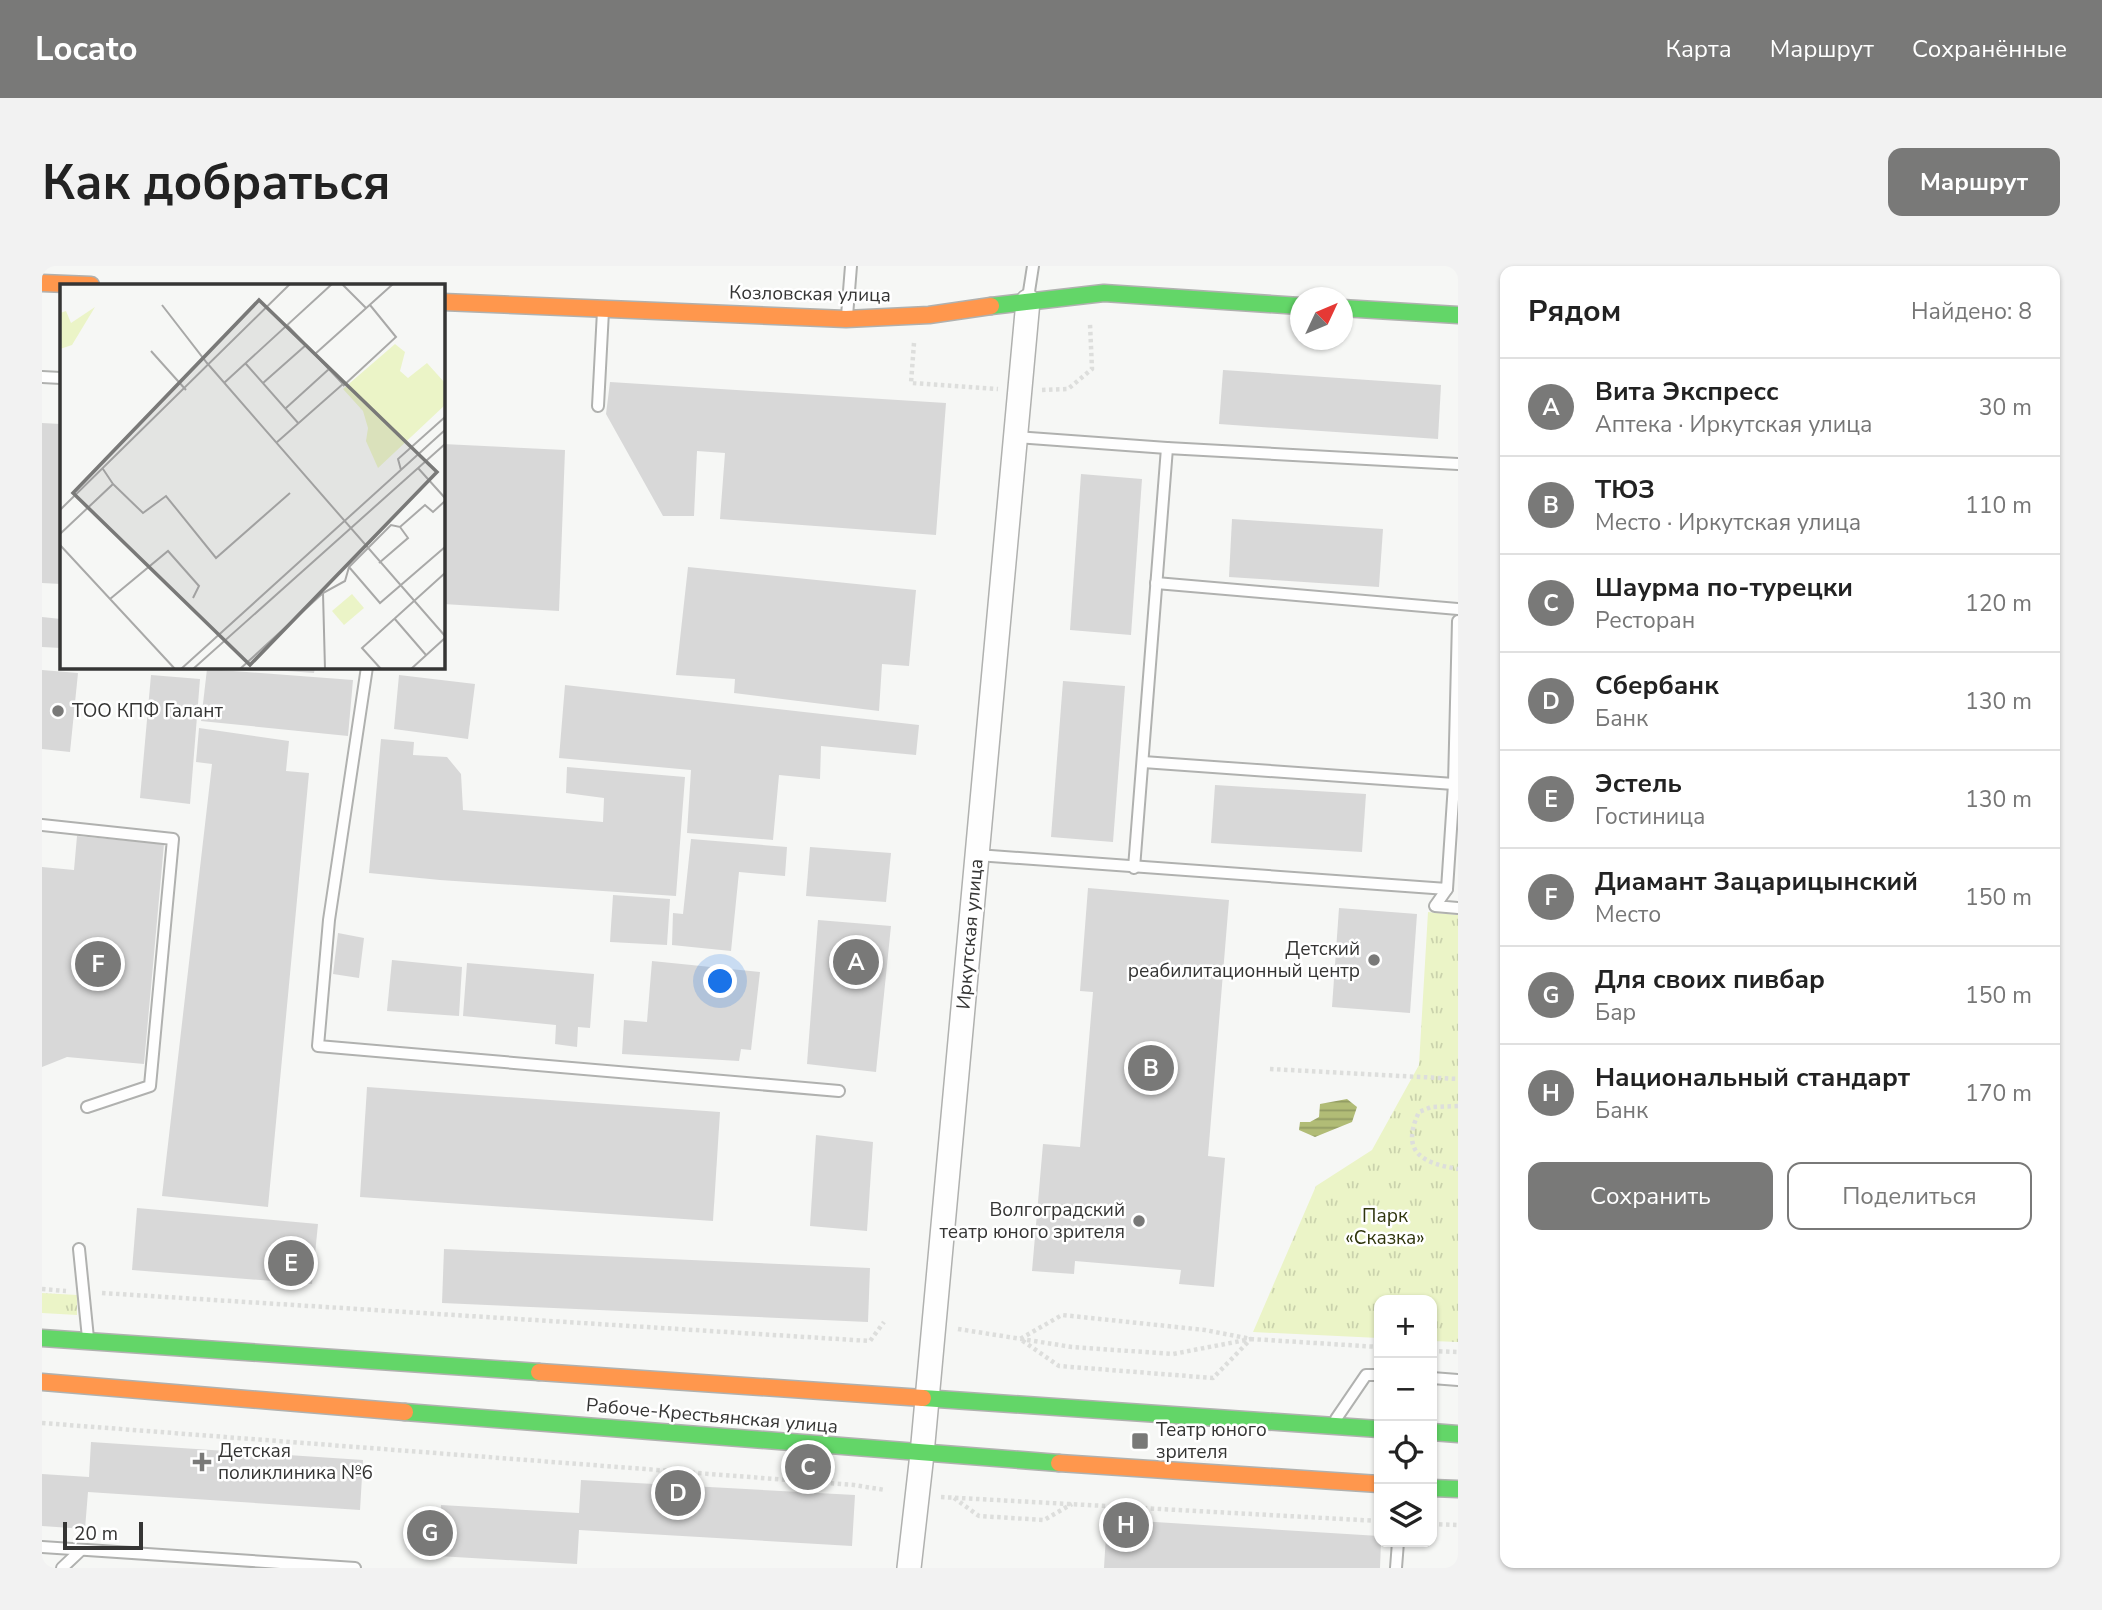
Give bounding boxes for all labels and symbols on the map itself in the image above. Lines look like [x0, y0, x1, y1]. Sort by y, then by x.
street label: Козловская улица [729, 280, 891, 308]
inset map [60, 284, 444, 668]
north arrow [1290, 287, 1353, 350]
place label: ТОО КПФ Галант [72, 698, 223, 724]
marker: ТОО КПФ Галант [50, 703, 66, 719]
street label: Иркутская улица [950, 858, 990, 1010]
pin: A [833, 936, 879, 988]
place label: Детский реабилитационный центр [1128, 936, 1360, 984]
pin: F [75, 938, 121, 990]
marker: Детский реабилитационный центр [1366, 952, 1382, 968]
your location [703, 964, 737, 998]
pin: B [1128, 1042, 1174, 1094]
place label: Волгоградский театр юного зрителя [939, 1197, 1125, 1245]
park label: Парк «Сказка» [1345, 1203, 1425, 1251]
marker: Волгоградский театр юного зрителя [1131, 1213, 1147, 1229]
pin: E [268, 1237, 314, 1289]
street label: Рабоче-Крестьянская улица [585, 1392, 839, 1440]
place label: Театр юного зрителя [1156, 1417, 1267, 1465]
marker: Театр юного зрителя [1130, 1431, 1150, 1451]
place label: Детская поликлиника №6 [218, 1438, 373, 1486]
pin: C [785, 1441, 831, 1493]
marker: Детская поликлиника №6 [192, 1452, 212, 1472]
pin: D [655, 1467, 701, 1519]
pin: H [1103, 1499, 1149, 1551]
pin: G [407, 1507, 453, 1559]
scale bar [63, 1519, 144, 1551]

